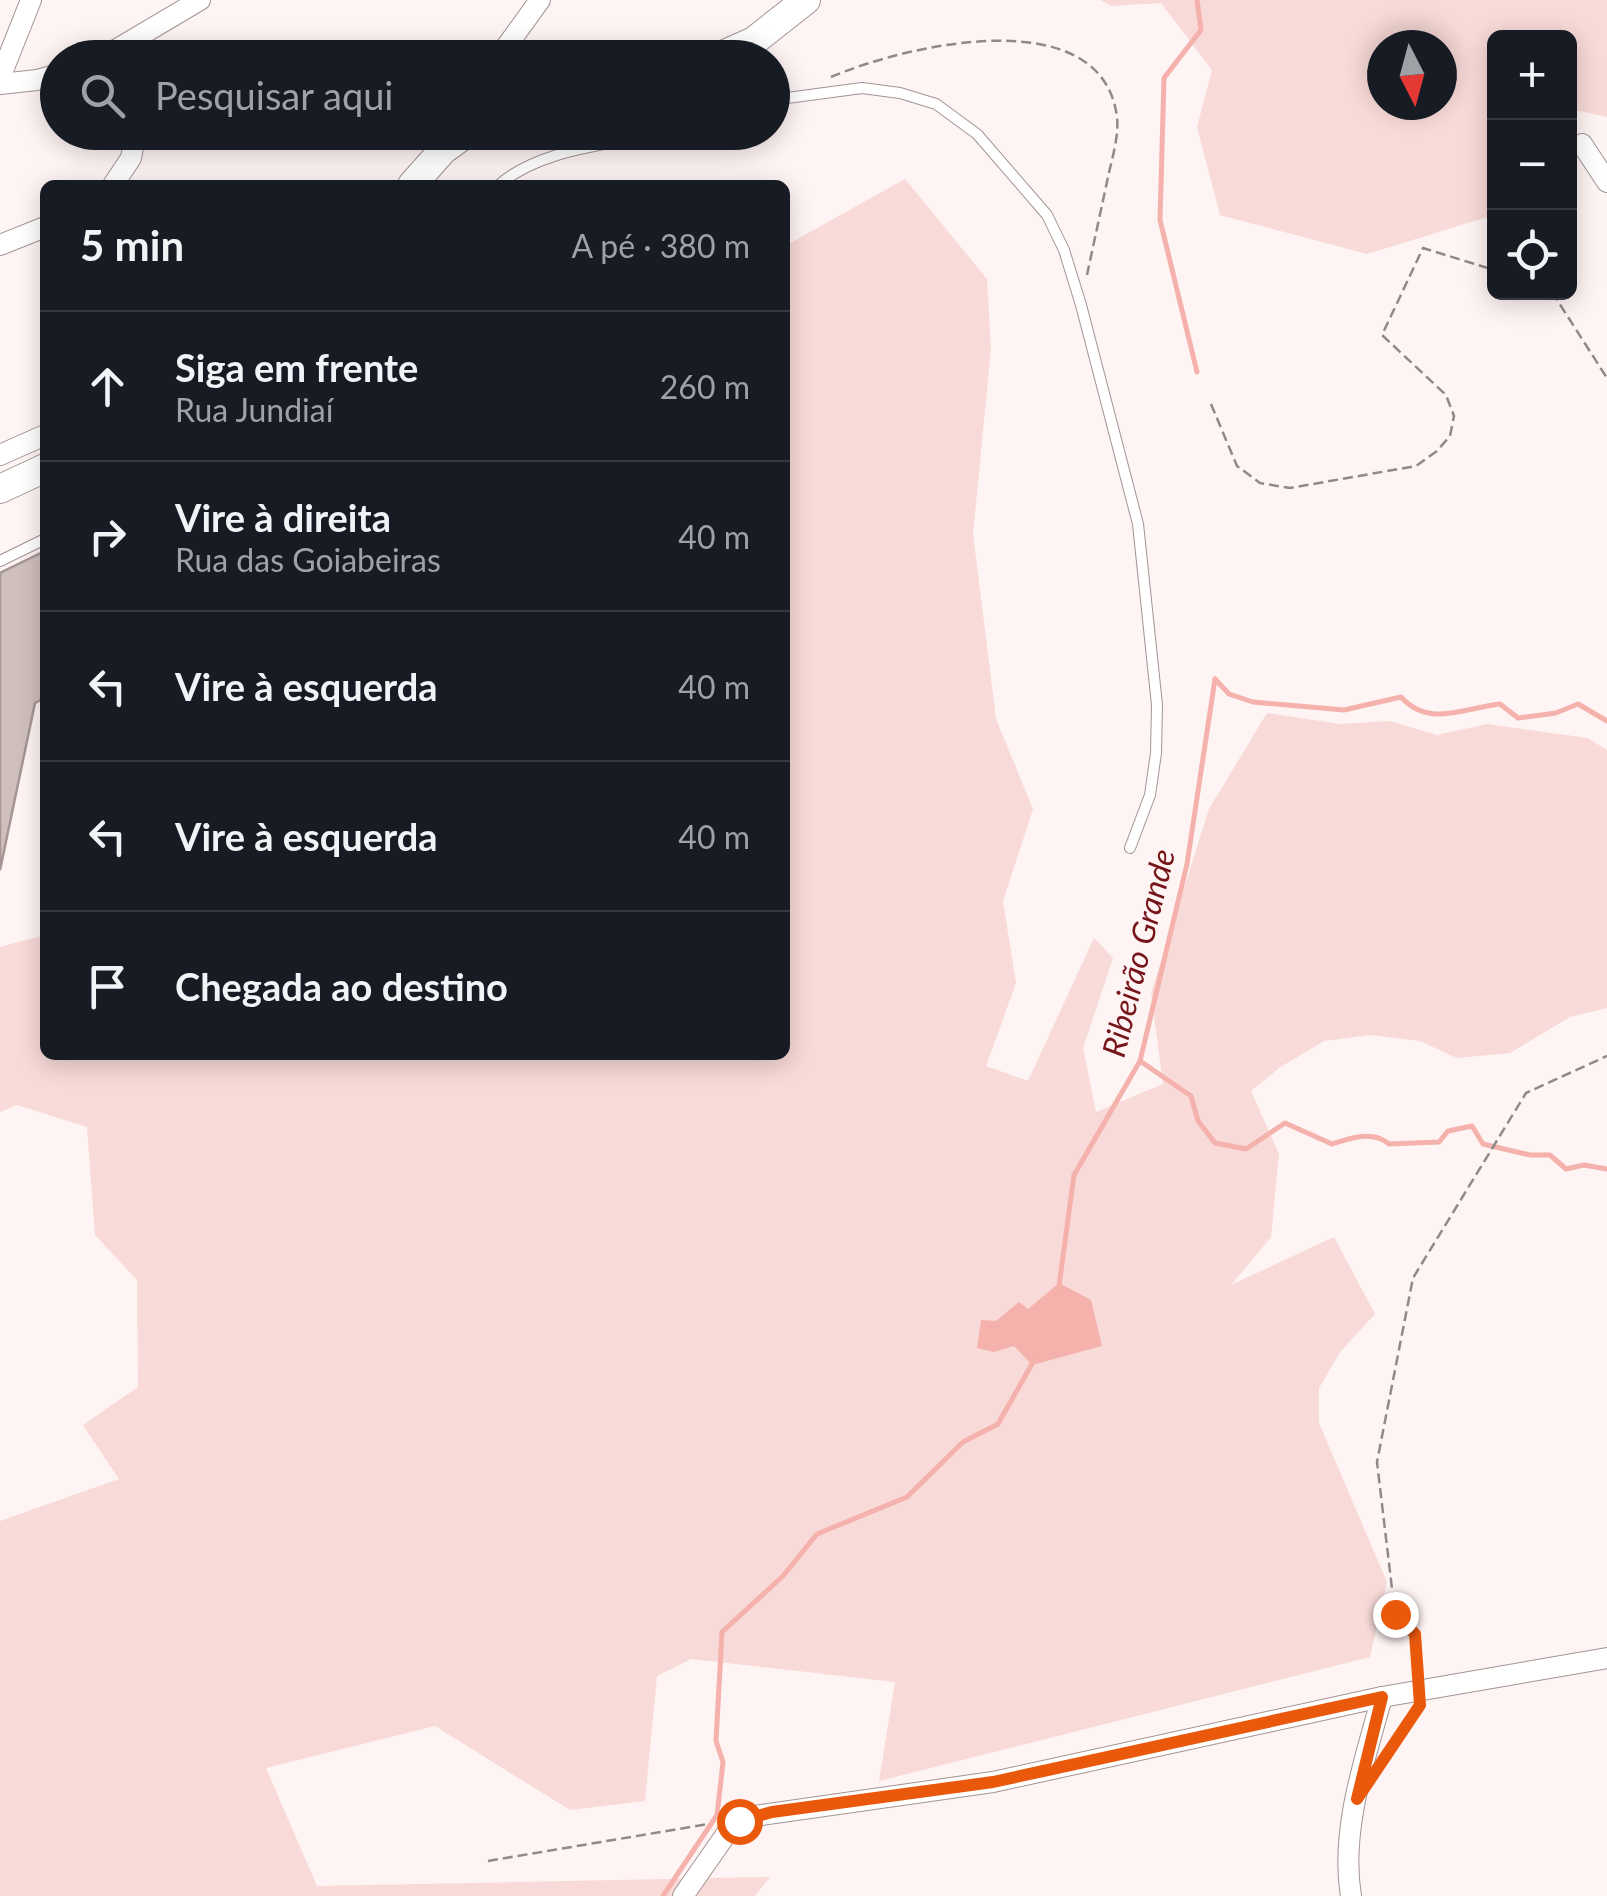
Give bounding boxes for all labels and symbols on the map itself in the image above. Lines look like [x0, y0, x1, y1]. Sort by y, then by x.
north arrow [1367, 30, 1457, 120]
water label: Ribeirão Grande [1093, 845, 1182, 1061]
route end [1373, 1592, 1419, 1638]
route start [717, 1799, 763, 1845]

